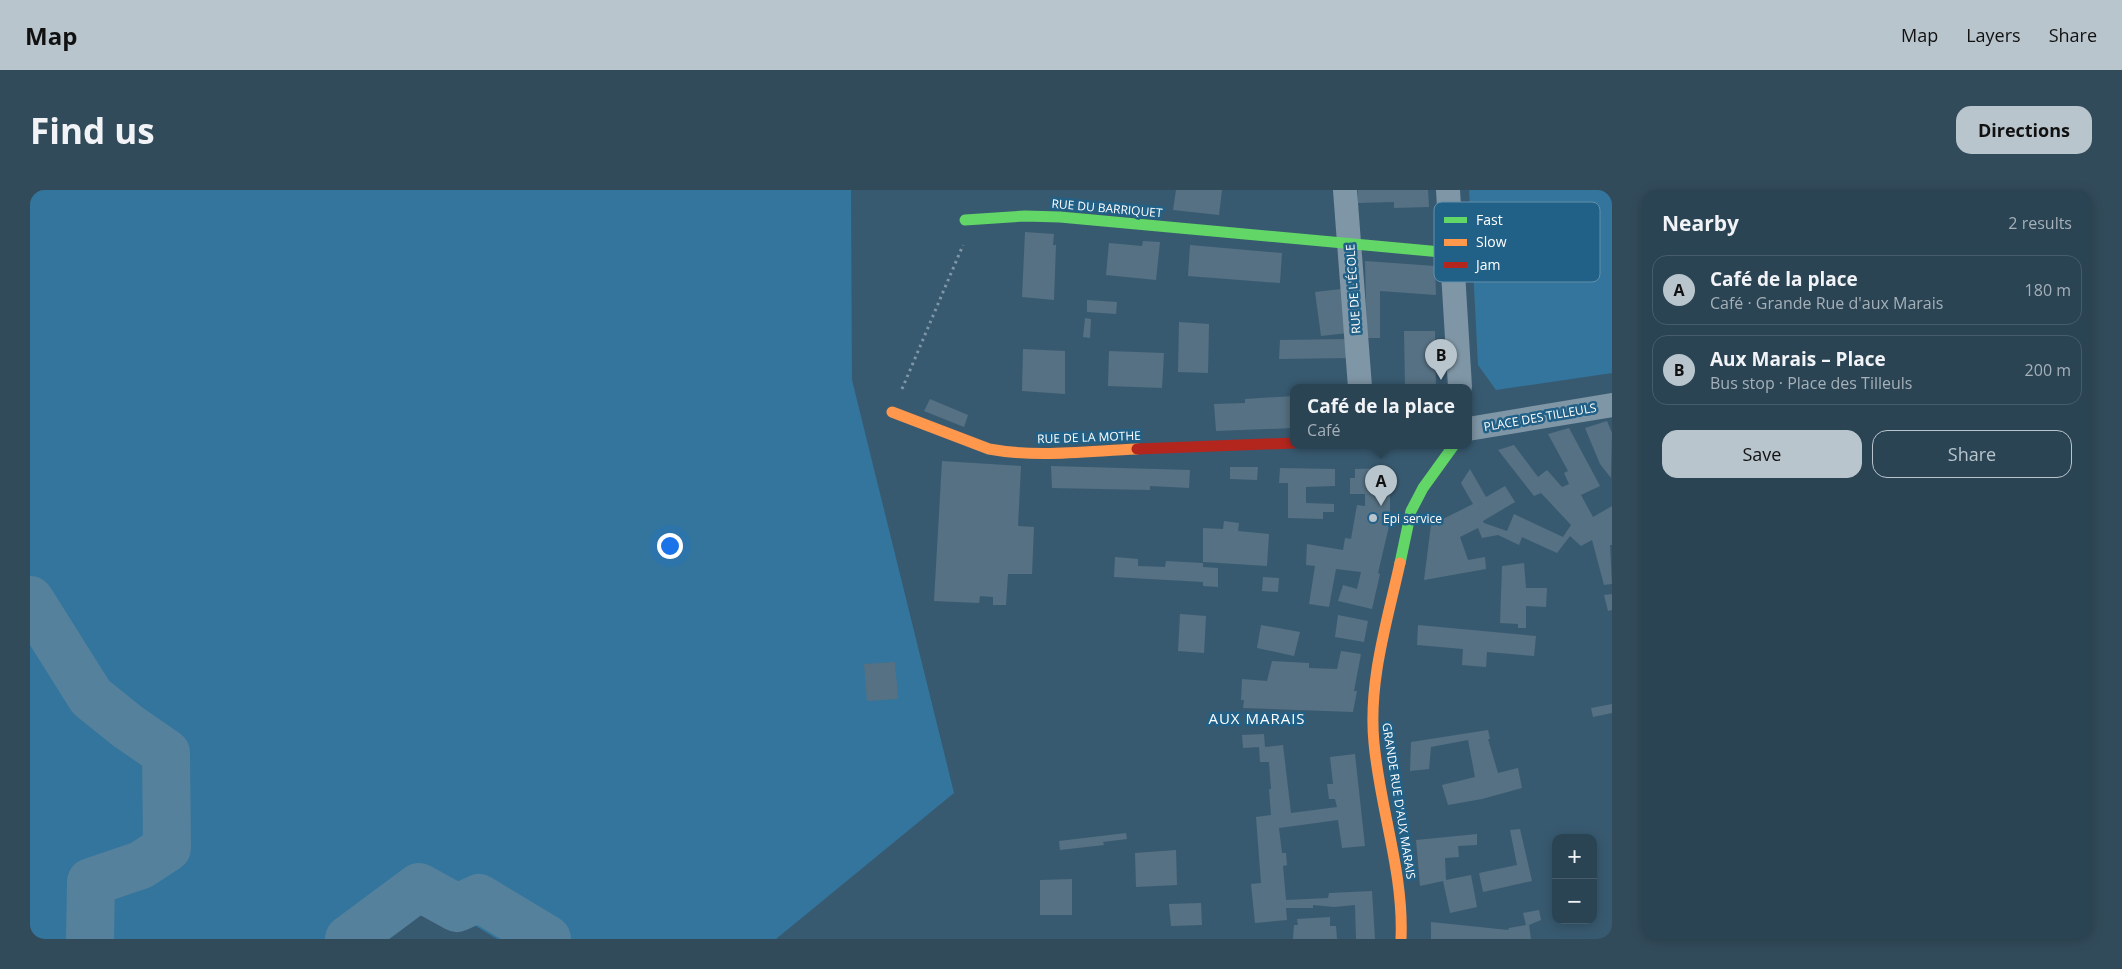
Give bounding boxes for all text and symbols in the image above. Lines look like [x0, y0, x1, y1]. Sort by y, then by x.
text: Map [25, 19, 77, 52]
text: Map [1901, 23, 1938, 47]
text: Layers [1966, 23, 2021, 47]
text: Share [2049, 23, 2097, 47]
button: Directions [1956, 106, 2092, 154]
text: Find us [30, 107, 155, 154]
street label: RUE DU BARRIQUET [1051, 195, 1164, 221]
legend [1434, 202, 1600, 282]
text: Nearby [1662, 209, 1739, 237]
text: Fast [1476, 210, 1503, 229]
text: 2 results [2008, 212, 2072, 234]
text: Slow [1476, 232, 1507, 251]
street label: RUE DE L'ÉCOLE [1341, 244, 1365, 334]
text: Jam [1474, 255, 1501, 274]
text: Café de la place [1710, 266, 1858, 292]
text: A [1673, 279, 1685, 301]
text: 180 m [2025, 279, 2071, 301]
text: Café · Grande Rue d'aux Marais [1710, 292, 1943, 314]
pin: B [1425, 339, 1457, 380]
text: Aux Marais – Place [1710, 346, 1886, 372]
text: B [1674, 359, 1684, 381]
text: 200 m [2025, 359, 2071, 381]
text: Bus stop · Place des Tilleuls [1710, 372, 1913, 394]
popup [1290, 384, 1472, 449]
text: Café de la place [1307, 393, 1455, 419]
street label: PLACE DES TILLEULS [1482, 399, 1598, 435]
text: Café [1307, 419, 1340, 441]
street label: RUE DE LA MOTHE [1037, 427, 1141, 447]
button: Save [1662, 430, 1862, 478]
button: Share [1872, 430, 2072, 478]
pin: A [1365, 465, 1397, 506]
place label: Epi service [1383, 510, 1442, 527]
marker: Epi service [1367, 512, 1379, 524]
your location [657, 533, 683, 559]
district label: AUX MARAIS [1208, 708, 1306, 728]
street label: GRANDE RUE D'AUX MARAIS [1378, 722, 1420, 880]
map controls [1552, 834, 1597, 924]
button: + [1552, 834, 1597, 879]
button: − [1552, 879, 1597, 924]

